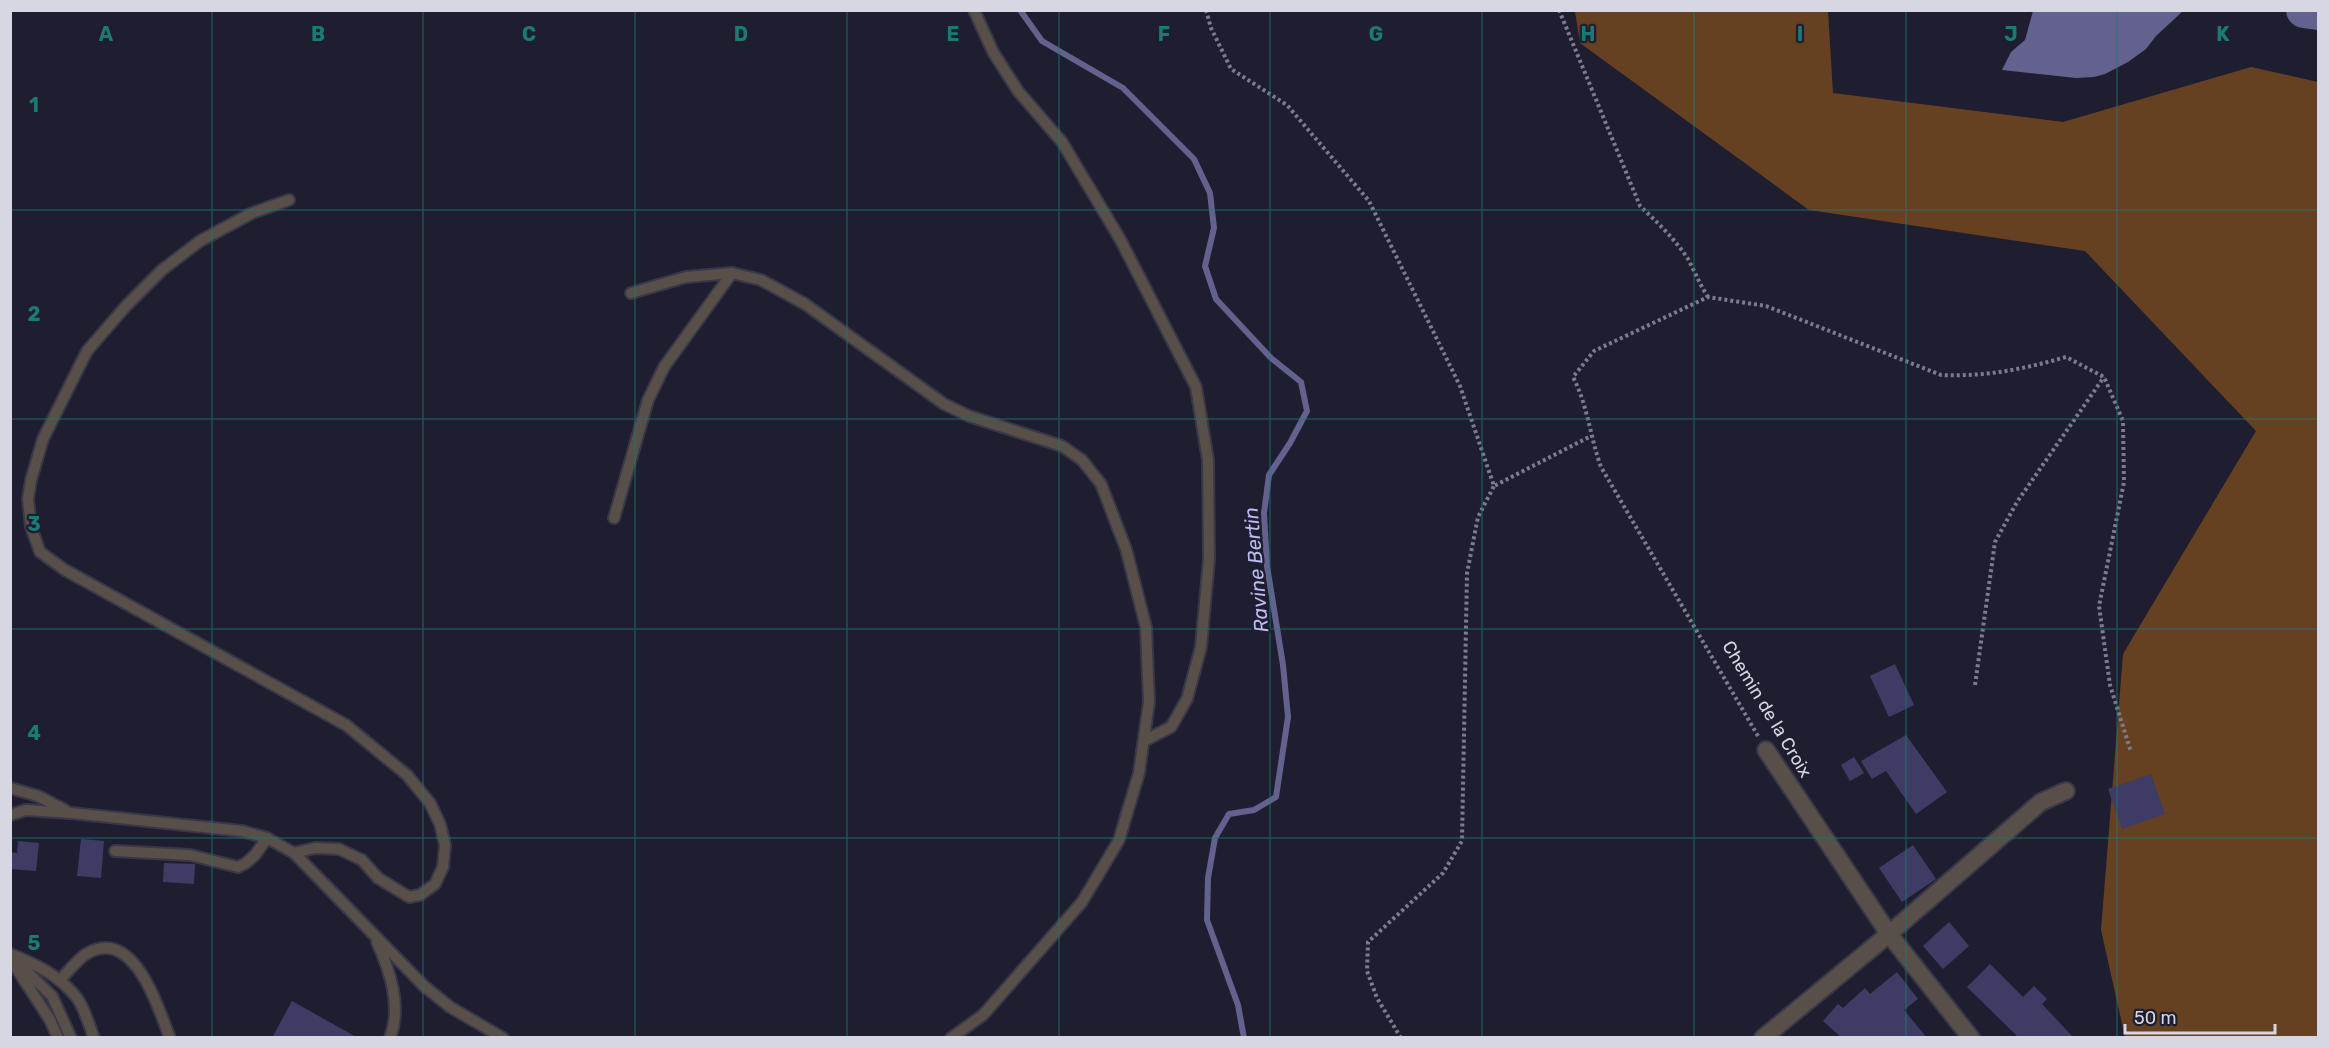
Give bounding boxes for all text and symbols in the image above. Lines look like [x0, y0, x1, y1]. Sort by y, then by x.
text: A [99, 22, 114, 46]
text: B [311, 22, 325, 46]
text: C [522, 22, 536, 46]
text: D [734, 22, 748, 46]
text: E [947, 22, 959, 46]
text: F [1158, 22, 1170, 46]
text: G [1369, 22, 1383, 46]
text: H [1581, 22, 1595, 46]
text: I [1797, 22, 1803, 46]
text: J [2004, 22, 2018, 46]
text: K [2216, 22, 2230, 46]
text: 1 [29, 93, 39, 117]
text: 2 [28, 302, 41, 326]
water label: Ravine Bertin [1239, 506, 1273, 634]
text: 3 [27, 512, 41, 536]
street label: Chemin de la Croix [1717, 637, 1817, 782]
text: 4 [27, 721, 41, 745]
text: 5 [28, 931, 41, 955]
scale bar [2125, 997, 2275, 1035]
text: 50 m [2134, 1007, 2177, 1029]

